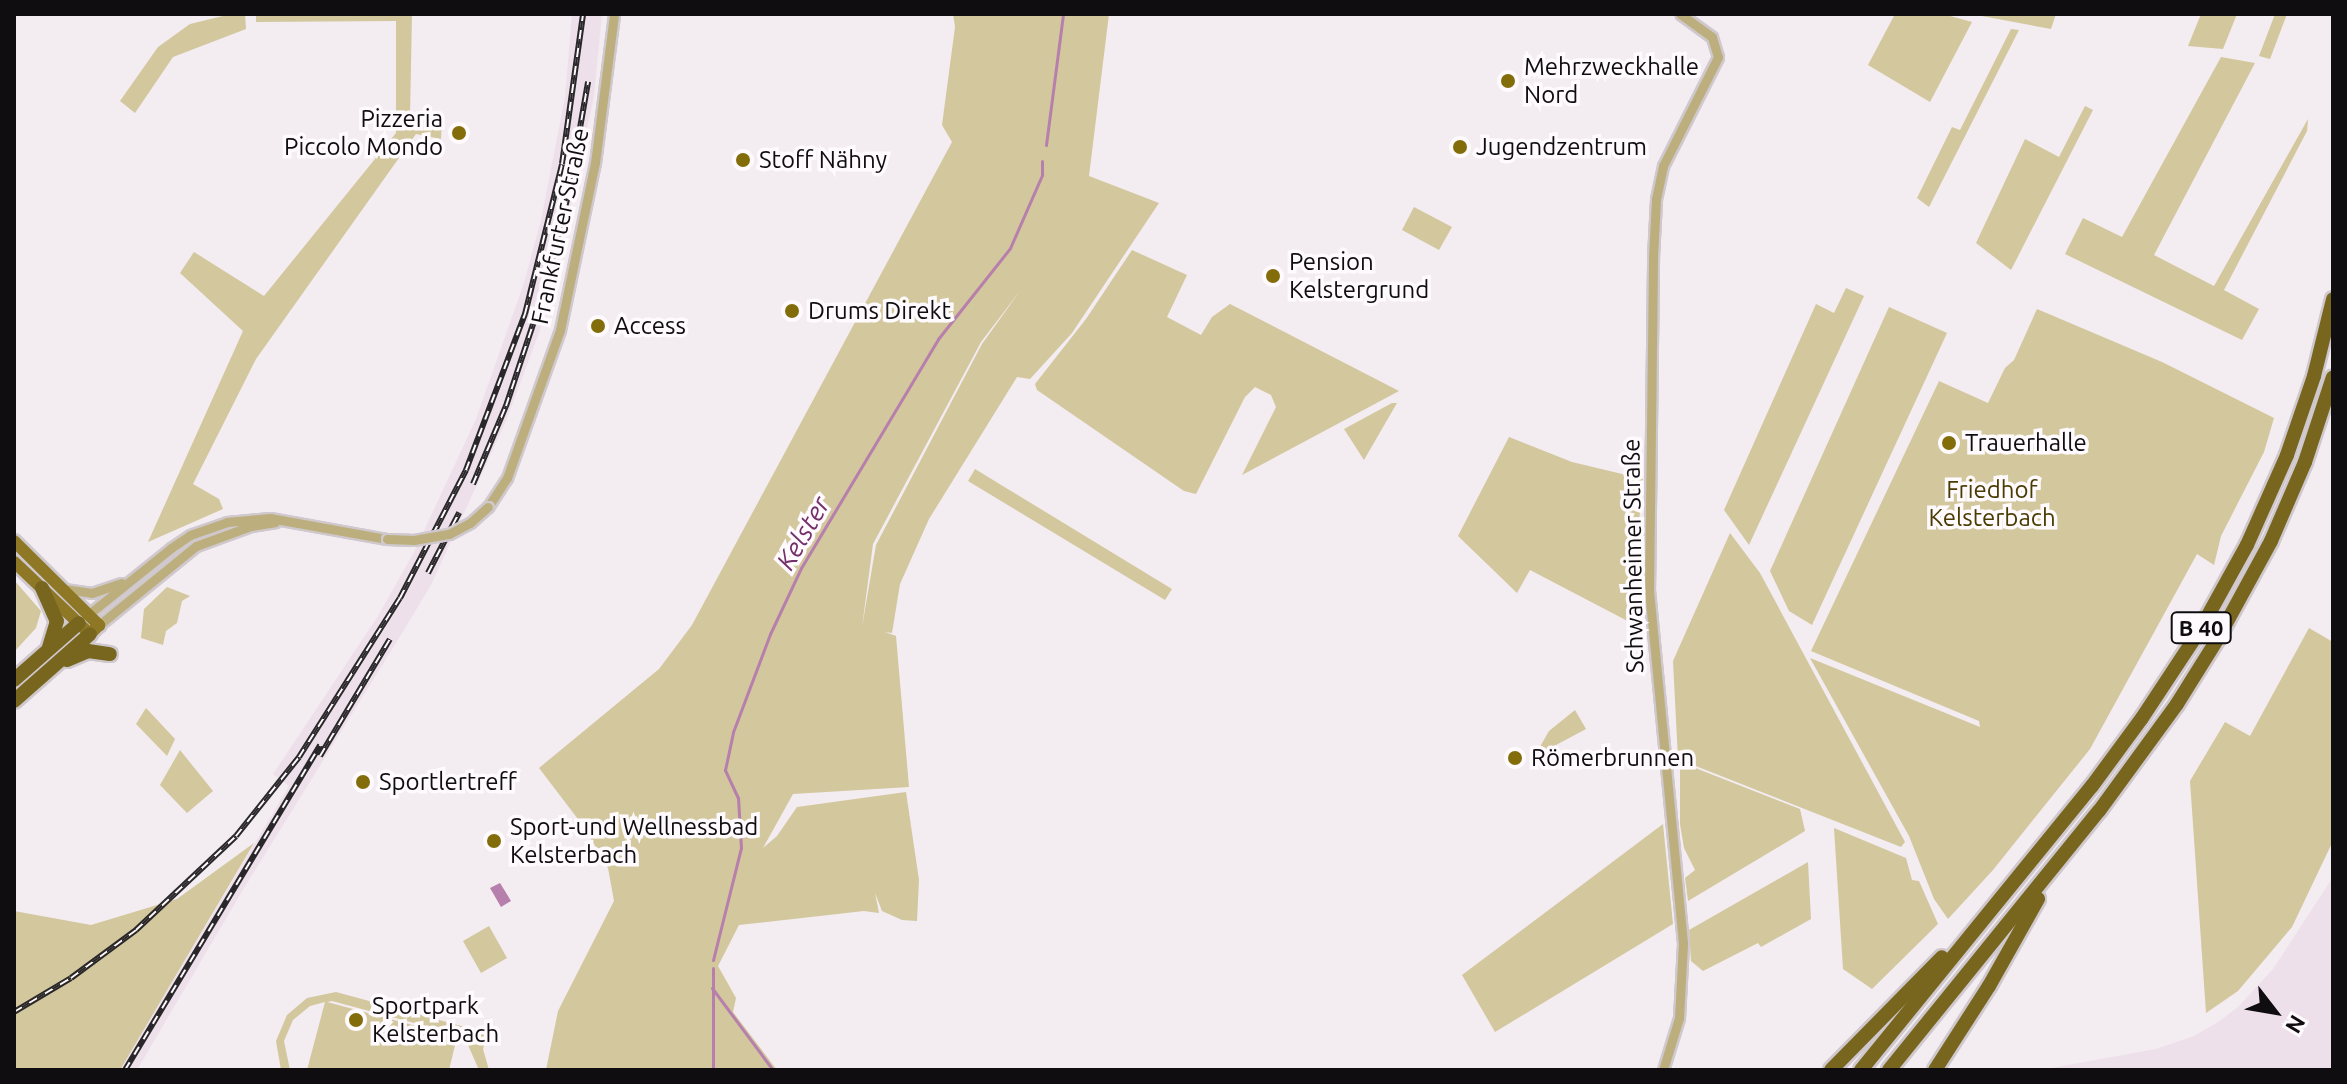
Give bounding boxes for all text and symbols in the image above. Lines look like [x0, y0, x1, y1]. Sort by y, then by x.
place label: Mehrzweckhalle Nord [1524, 53, 1699, 109]
marker: Mehrzweckhalle Nord [1499, 72, 1517, 90]
place label: Pizzeria Piccolo Mondo [284, 105, 443, 161]
marker: Pizzeria Piccolo Mondo [450, 124, 468, 142]
street label: Frankfurter Straße [525, 125, 595, 327]
place label: Jugendzentrum [1476, 133, 1647, 161]
marker: Jugendzentrum [1451, 138, 1469, 156]
place label: Stoff Nähny [759, 146, 887, 174]
marker: Stoff Nähny [734, 151, 752, 169]
place label: Pension Kelstergrund [1289, 248, 1429, 304]
marker: Pension Kelstergrund [1264, 267, 1282, 285]
place label: Drums Direkt [808, 297, 951, 325]
marker: Drums Direkt [783, 302, 801, 320]
place label: Access [614, 312, 686, 340]
marker: Access [589, 317, 607, 335]
place label: Trauerhalle [1965, 429, 2087, 457]
marker: Trauerhalle [1940, 434, 1958, 452]
street label: Schwanheimer Straße [1617, 439, 1649, 673]
park label: Friedhof Kelsterbach [1928, 476, 2056, 532]
water label: Kelster [770, 491, 836, 575]
road number: B 40 [2169, 610, 2233, 646]
place label: Römerbrunnen [1531, 744, 1694, 772]
marker: Römerbrunnen [1506, 749, 1524, 767]
place label: Sportlertreff [379, 768, 517, 796]
marker: Sportlertreff [354, 773, 372, 791]
place label: Sport-und Wellnessbad Kelsterbach [510, 813, 758, 869]
marker: Sport-und Wellnessbad Kelsterbach [485, 832, 503, 850]
north arrow [2235, 972, 2315, 1052]
place label: Sportpark Kelsterbach [372, 992, 499, 1048]
marker: Sportpark Kelsterbach [347, 1011, 365, 1029]
text: N [2281, 1011, 2311, 1038]

